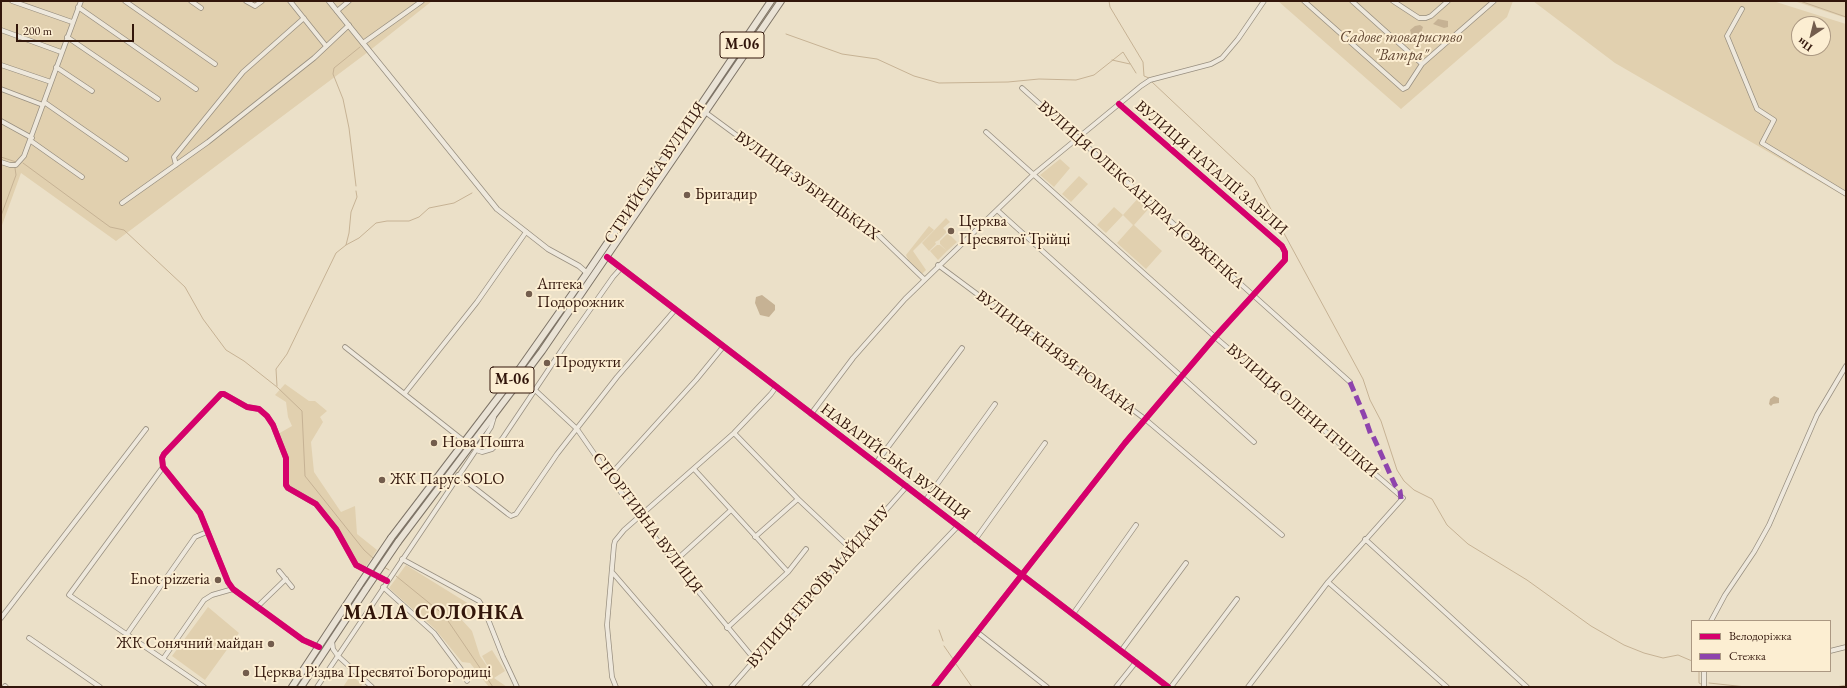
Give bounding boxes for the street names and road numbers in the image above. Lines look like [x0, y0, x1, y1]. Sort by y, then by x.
road number: М-06 [720, 32, 764, 58]
street label: ВУЛИЦЯ ОЛЕКСАНДРА ДОВЖЕНКА [1034, 97, 1248, 293]
street label: ВУЛИЦЯ НАТАЛІЇ ЗАБІЛИ [1131, 97, 1291, 239]
street label: СТРИЙСЬКА ВУЛИЦЯ [600, 98, 710, 248]
street label: ВУЛИЦЯ ЗУБРИЦЬКИХ [731, 127, 883, 245]
street label: ВУЛИЦЯ КНЯЗЯ РОМАНА [972, 286, 1140, 420]
street label: ВУЛИЦЯ ОЛЕНИ ПЧІЛКИ [1222, 340, 1382, 482]
road number: М-06 [490, 367, 534, 393]
street label: НАВАРІЙСЬКА ВУЛИЦЯ [816, 400, 974, 524]
street label: СПОРТИВНА ВУЛИЦЯ [588, 449, 706, 597]
street label: ВУЛИЦЯ ГЕРОЇВ МАЙДАНУ [743, 502, 895, 672]

